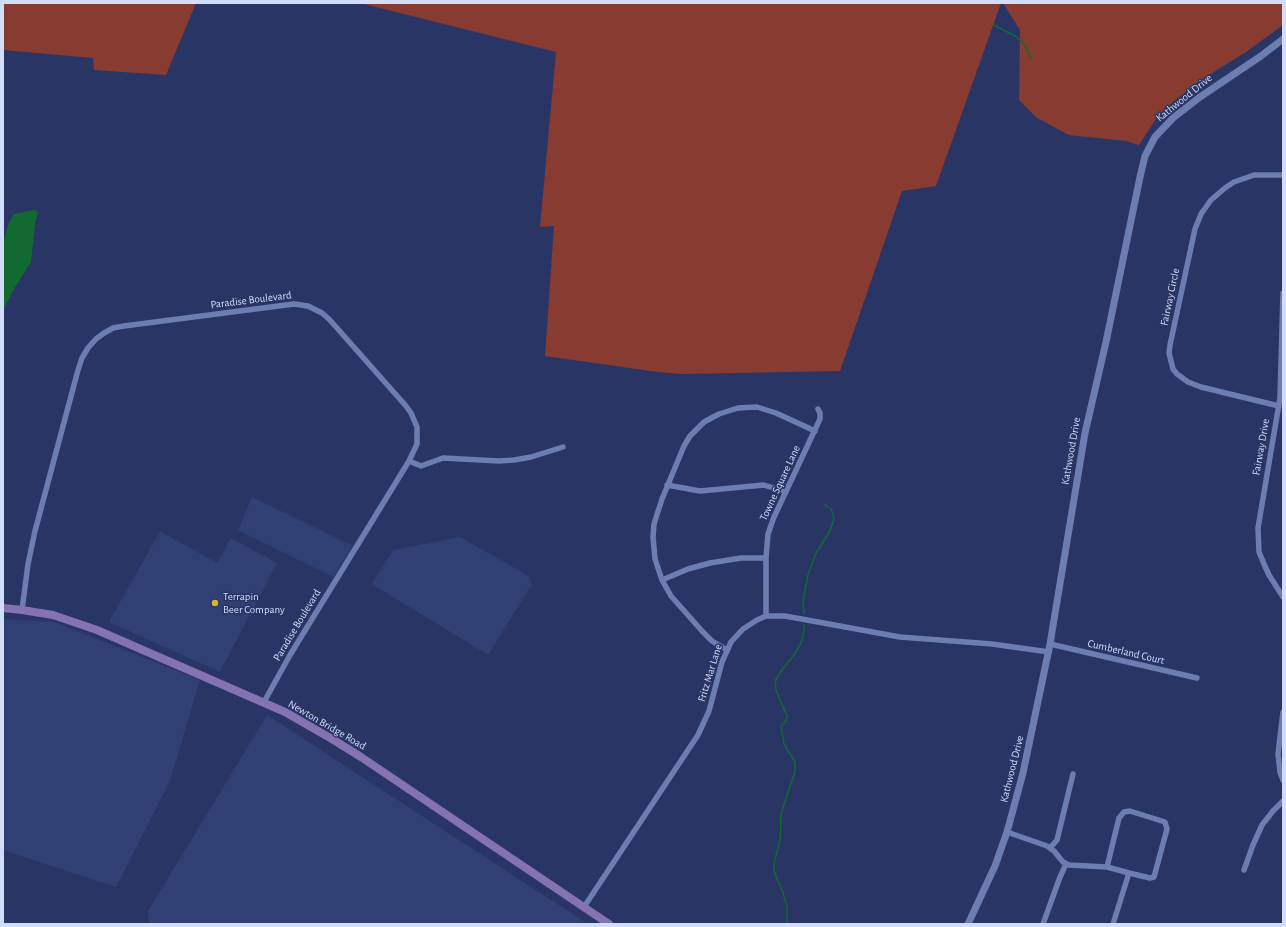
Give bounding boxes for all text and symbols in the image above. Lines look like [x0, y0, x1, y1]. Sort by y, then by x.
street label: Kathwood Drive [1153, 71, 1215, 125]
street label: Fairway Circle [1157, 267, 1183, 327]
street label: Paradise Boulevard [210, 288, 292, 312]
street label: Kathwood Drive [1059, 416, 1083, 486]
street label: Fairway Drive [1250, 418, 1272, 476]
street label: Towne Square Lane [757, 443, 803, 523]
street label: Paradise Boulevard [270, 587, 324, 663]
place label: Terrapin Beer Company [223, 590, 285, 616]
marker: Terrapin Beer Company [210, 598, 220, 608]
street label: Cumberland Court [1086, 637, 1166, 667]
street label: Fritz Mar Lane [695, 643, 725, 703]
street label: Newton Bridge Road [286, 697, 368, 753]
street label: Kathwood Drive [997, 734, 1027, 804]

